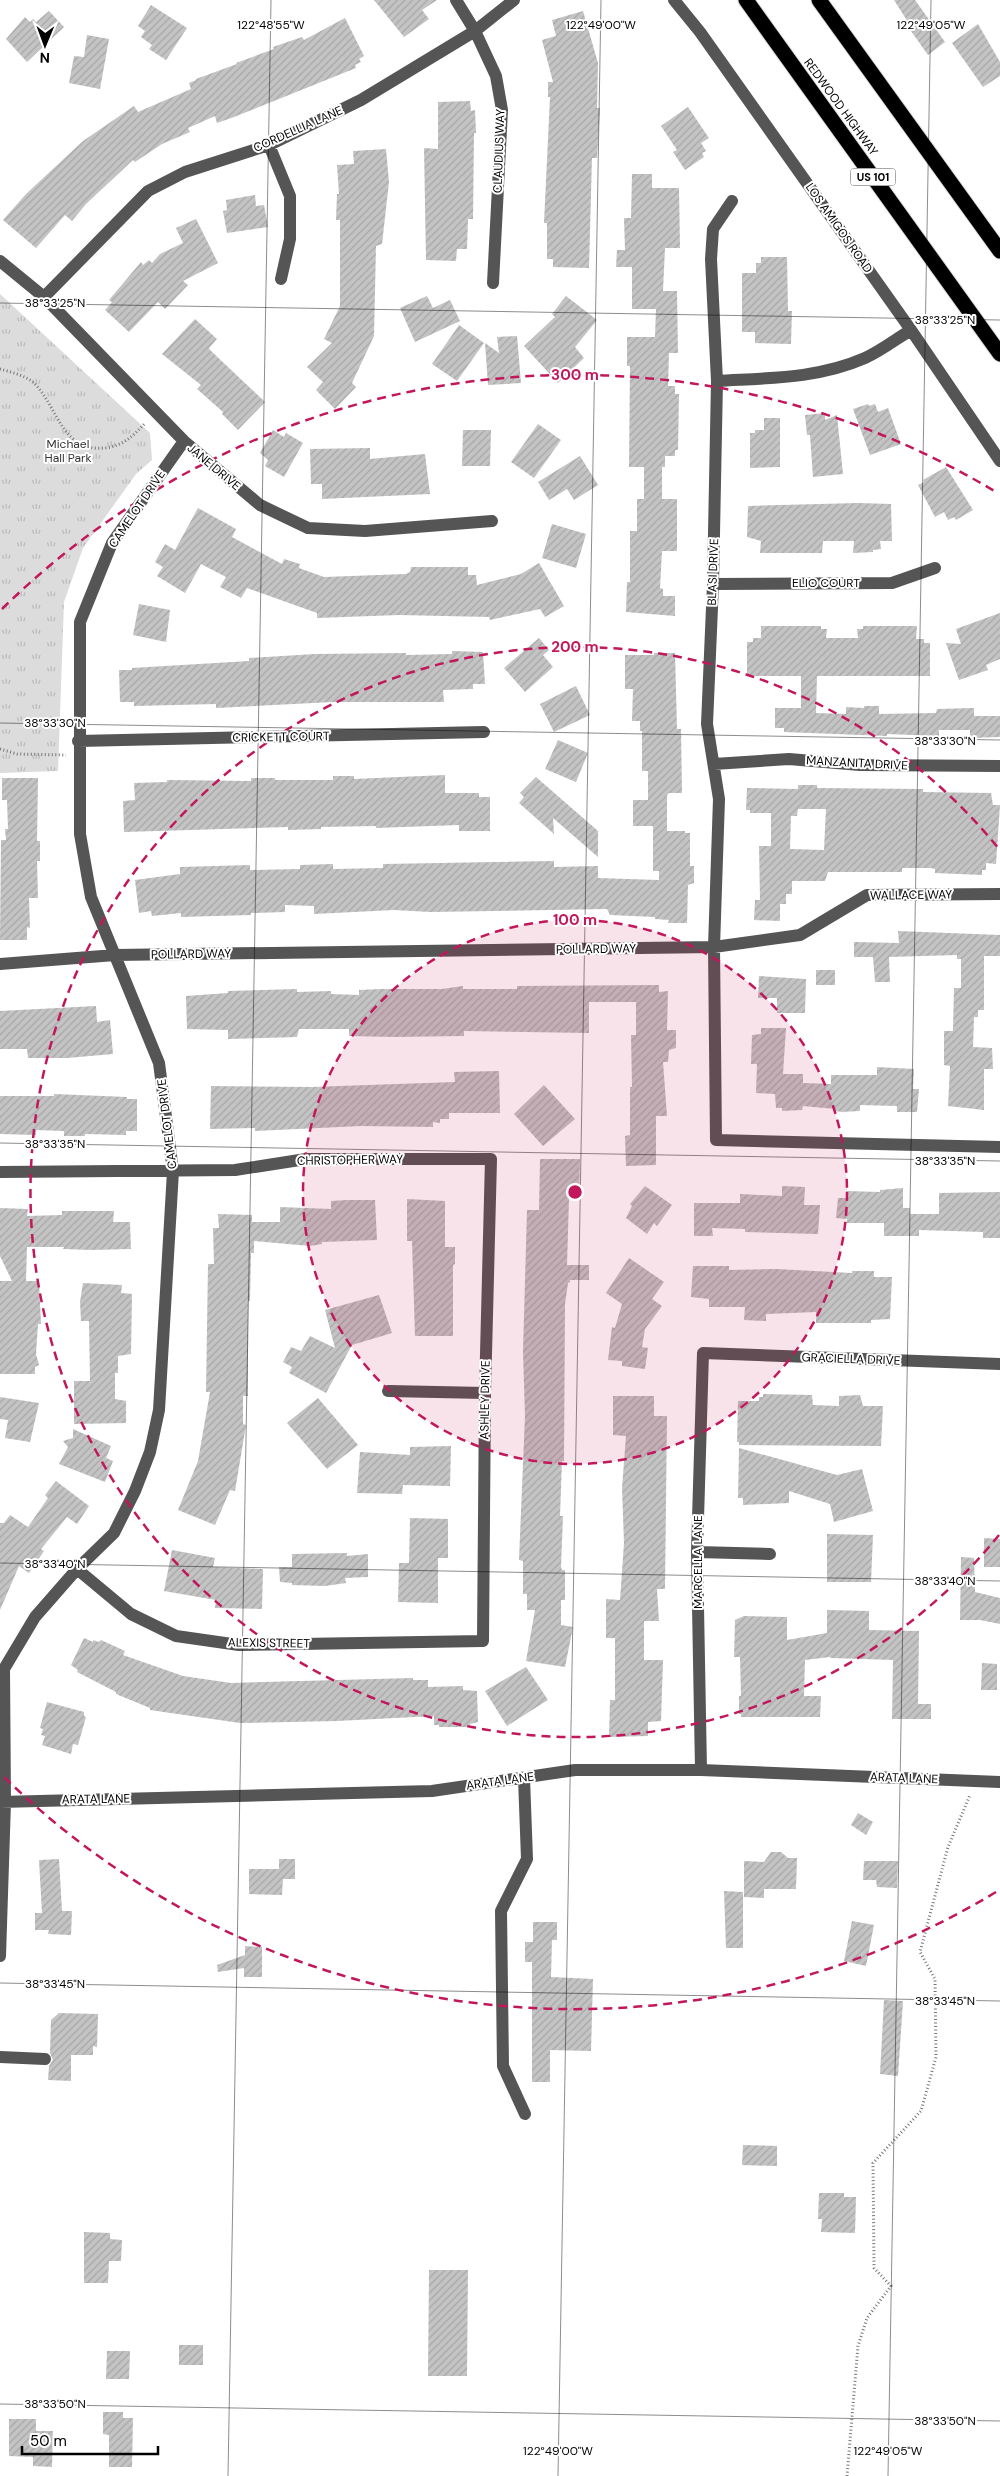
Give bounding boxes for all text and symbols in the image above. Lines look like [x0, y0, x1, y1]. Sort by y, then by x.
text: 122°48'55"W [237, 17, 305, 33]
text: 122°49'00"W [566, 17, 636, 33]
text: 122°49'05"W [897, 17, 966, 33]
north arrow [20, 20, 70, 70]
text: N [40, 49, 50, 67]
street label: REDWOOD HIGHWAY [800, 55, 882, 159]
street label: CORDELLIA LANE [251, 102, 345, 156]
street label: CLAUDIUS WAY [490, 109, 508, 193]
road number: US 101 [850, 168, 896, 186]
street label: LOS AMIGOS ROAD [802, 180, 876, 276]
text: 38°33'25"N [25, 295, 85, 311]
text: 38°33'25"N [915, 312, 975, 328]
text: 300 m [551, 365, 599, 385]
park label: Michael Hall Park [45, 436, 91, 466]
street label: JANE DRIVE [184, 440, 244, 494]
street label: CAMELOT DRIVE [105, 467, 169, 551]
street label: BLASI DRIVE [704, 538, 722, 606]
street label: ELIO COURT [792, 575, 860, 591]
text: 200 m [551, 637, 599, 657]
text: 38°33'30"N [24, 715, 86, 731]
street label: CRICKETT COURT [232, 728, 330, 746]
text: 38°33'30"N [914, 733, 976, 749]
street label: MANZANITA DRIVE [806, 752, 908, 774]
street label: WALLACE WAY [870, 886, 952, 904]
text: 100 m [553, 910, 597, 930]
street label: POLLARD WAY [556, 940, 636, 958]
street label: POLLARD WAY [151, 945, 231, 963]
street label: CAMELOT DRIVE [154, 1078, 180, 1170]
text: 38°33'35"N [25, 1136, 85, 1152]
street label: CHRISTOPHER WAY [297, 1151, 403, 1169]
text: 38°33'35"N [915, 1153, 975, 1169]
centre of rings [566, 1183, 584, 1201]
street label: GRACIELLA DRIVE [801, 1349, 901, 1369]
street label: ASHLEY DRIVE [476, 1360, 494, 1440]
street label: MARCELLA LANE [690, 1515, 706, 1609]
text: 38°33'40"N [24, 1556, 86, 1572]
text: 38°33'40"N [914, 1573, 976, 1589]
street label: ALEXIS STREET [228, 1634, 310, 1652]
street label: ARATA LANE [465, 1768, 535, 1794]
street label: ARATA LANE [870, 1769, 939, 1787]
street label: ARATA LANE [62, 1790, 131, 1808]
text: 38°33'45"N [25, 1976, 85, 1992]
text: 38°33'45"N [915, 1993, 975, 2009]
text: 38°33'50"N [24, 2396, 86, 2412]
text: 38°33'50"N [914, 2413, 976, 2429]
scale bar [22, 2424, 159, 2456]
text: 50 m [30, 2431, 67, 2451]
text: 122°49'00"W [523, 2443, 593, 2459]
text: 122°49'05"W [854, 2443, 923, 2459]

